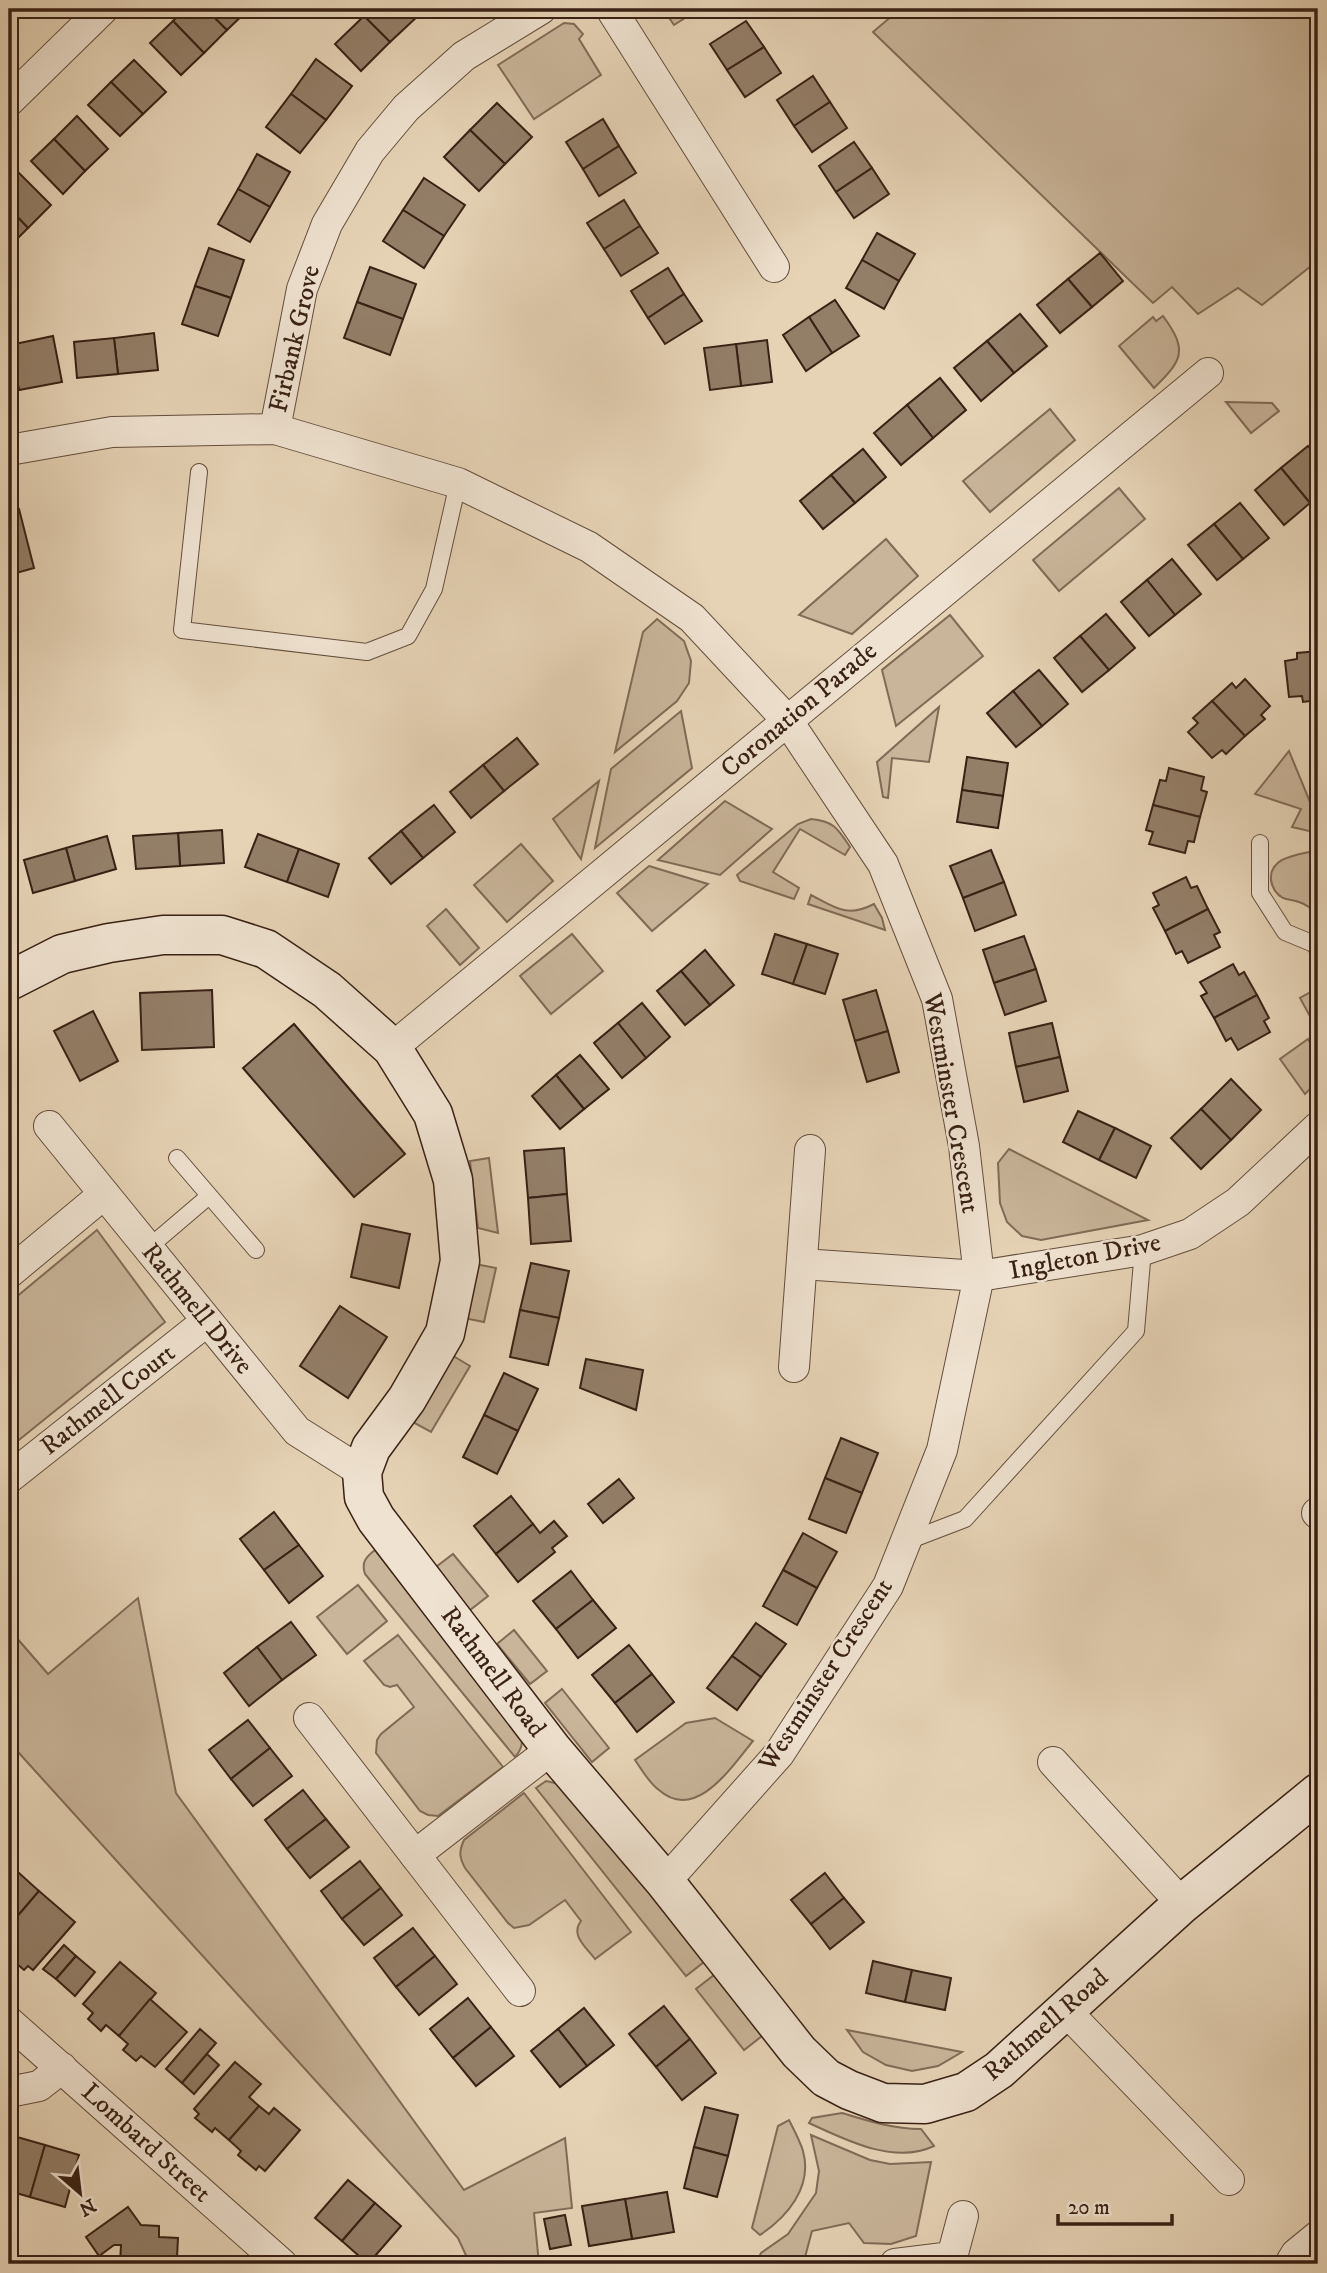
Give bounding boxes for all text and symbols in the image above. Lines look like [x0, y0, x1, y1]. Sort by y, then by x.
street label: Firbank Grove [262, 262, 328, 416]
street label: Coronation Parade [714, 635, 884, 785]
street label: Westminster Crescent [915, 989, 987, 1216]
street label: Ingleton Drive [1007, 1226, 1163, 1288]
street label: Rathmell Drive [134, 1237, 260, 1381]
street label: Rathmell Court [34, 1337, 182, 1463]
street label: Westminster Crescent [751, 1572, 901, 1778]
street label: Rathmell Road [433, 1600, 553, 1744]
street label: Rathmell Road [976, 1962, 1116, 2088]
street label: Lombard Street [74, 2076, 218, 2210]
north arrow [46, 2158, 116, 2228]
scale bar [1058, 2182, 1171, 2226]
text: N [75, 2193, 100, 2221]
text: 20 m [1068, 2195, 1110, 2221]

